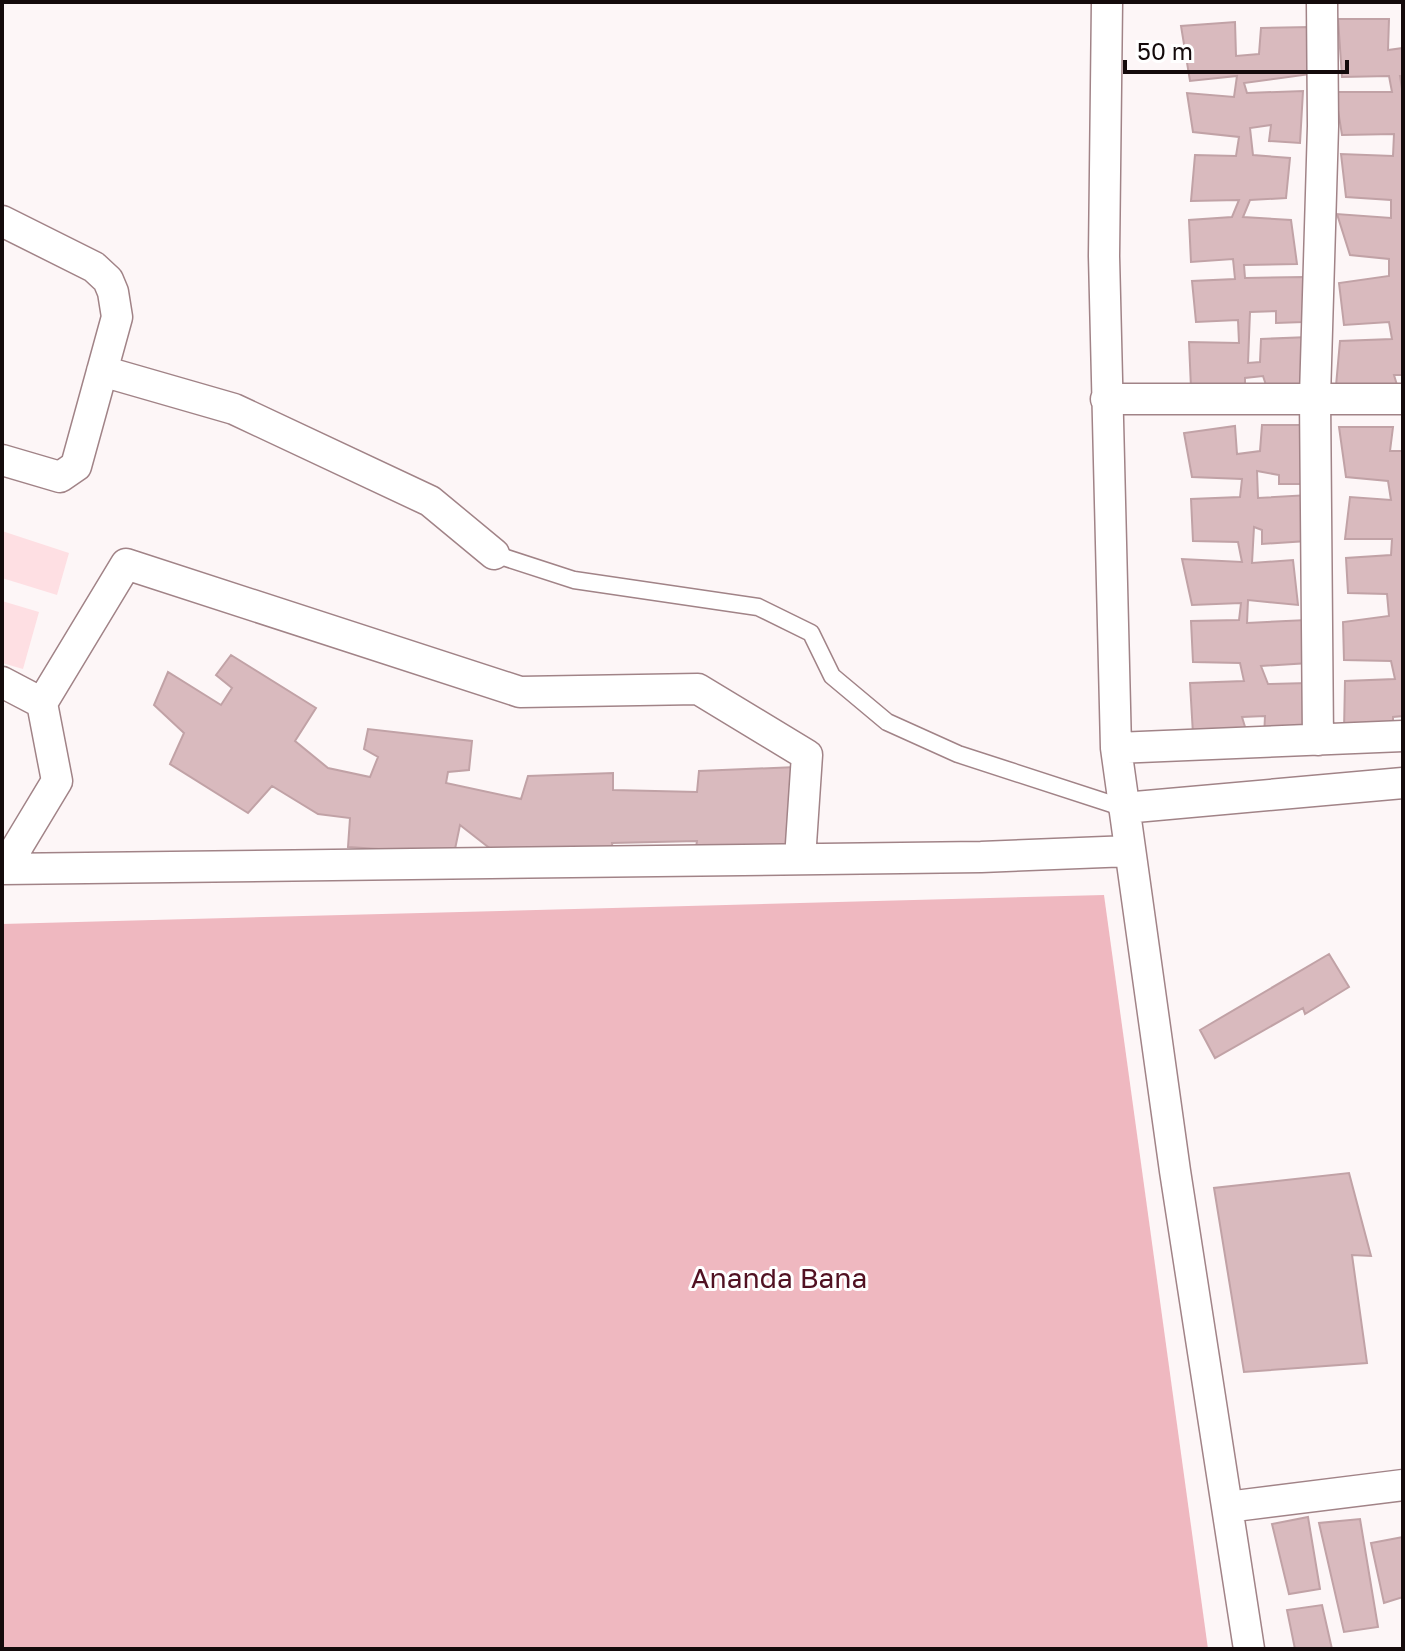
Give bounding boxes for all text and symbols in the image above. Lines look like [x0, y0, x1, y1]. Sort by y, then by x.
scale bar [1125, 24, 1347, 74]
text: 50 m [1137, 36, 1193, 65]
park label: Ananda Bana [691, 1261, 867, 1294]

